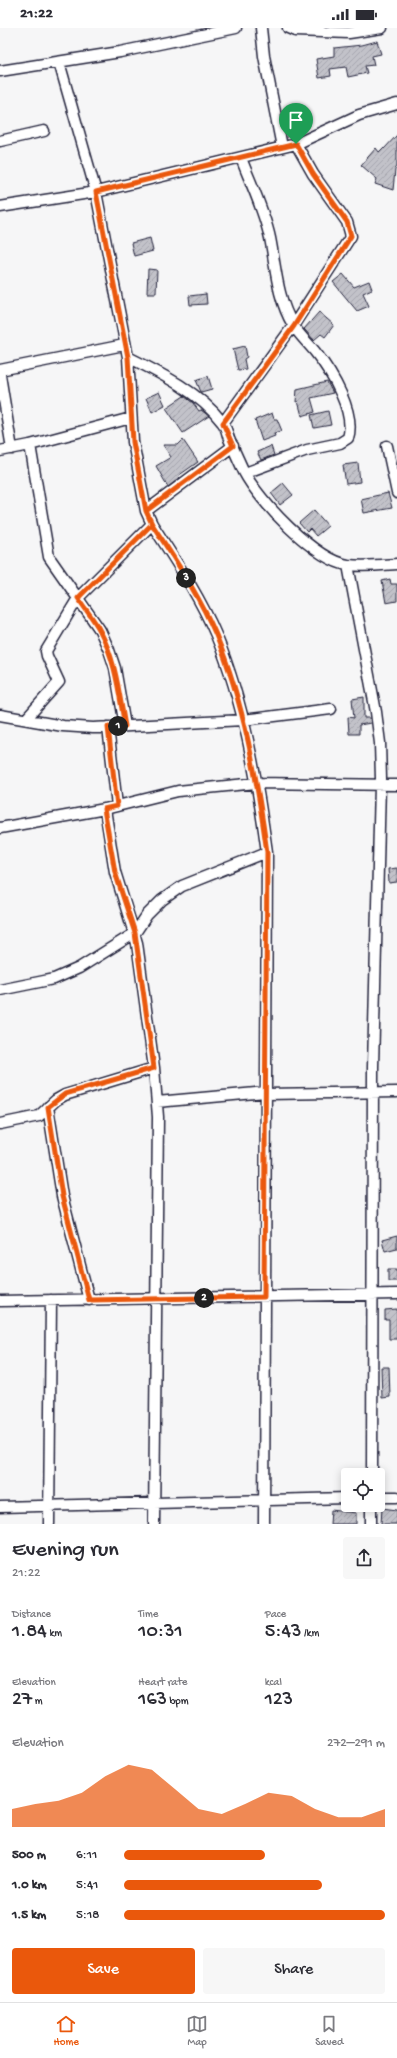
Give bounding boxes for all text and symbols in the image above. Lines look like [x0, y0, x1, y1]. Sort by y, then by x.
text: 21:22 [20, 5, 53, 23]
pin [279, 103, 313, 144]
icon: arrive [285, 109, 307, 131]
pin: 3 [176, 568, 196, 588]
text: 3 [183, 572, 189, 584]
pin: 1 [108, 716, 128, 736]
text: 1 [116, 720, 120, 732]
pin: 2 [194, 1288, 214, 1308]
text: 2 [201, 1292, 207, 1304]
map controls [341, 1468, 385, 1512]
button: locate [341, 1468, 385, 1512]
button: share [343, 1537, 385, 1579]
text: Evening run [12, 1538, 119, 1564]
text: 21:22 [12, 1566, 40, 1581]
text: Distance [12, 1609, 51, 1621]
text: Time [138, 1609, 158, 1621]
text: Pace [265, 1609, 286, 1621]
text: 1.84 [12, 1621, 47, 1644]
text: 10:31 [138, 1621, 183, 1644]
text: 5:43 [265, 1621, 301, 1644]
text: km [47, 1628, 62, 1640]
text: /km [301, 1628, 319, 1640]
text: Elevation [12, 1677, 56, 1689]
text: Heart rate [138, 1677, 188, 1689]
text: kcal [265, 1677, 282, 1689]
text: 27 [12, 1689, 32, 1712]
text: 163 [138, 1689, 167, 1712]
text: 123 [265, 1689, 293, 1712]
text: m [32, 1696, 43, 1708]
text: bpm [167, 1696, 189, 1708]
text: Elevation [12, 1736, 64, 1751]
text: 272–291 m [327, 1736, 385, 1751]
text: 500 m [12, 1848, 46, 1863]
text: 6:11 [76, 1848, 97, 1863]
text: 1.0 km [12, 1878, 47, 1893]
text: 5:41 [76, 1878, 98, 1893]
text: 1.5 km [12, 1908, 46, 1923]
text: 5:18 [76, 1908, 99, 1923]
button: Save [12, 1948, 195, 1994]
button: Share [203, 1948, 385, 1994]
tab: Home [54, 2013, 79, 2049]
tab: Map [186, 2013, 208, 2049]
tab: Saved [315, 2013, 343, 2049]

